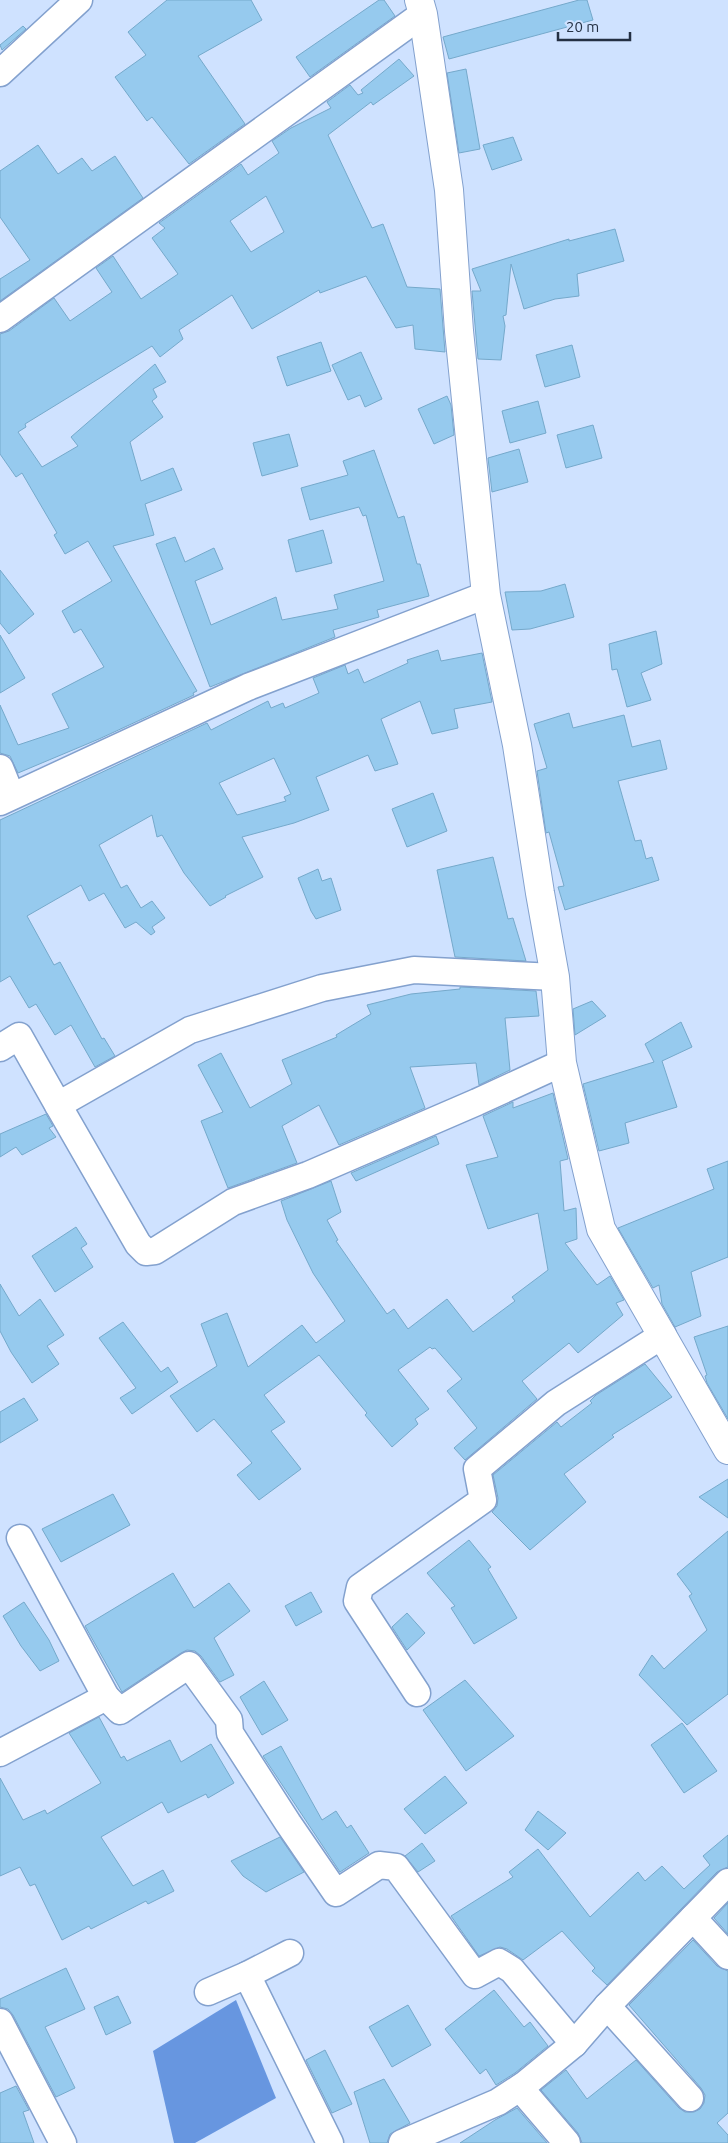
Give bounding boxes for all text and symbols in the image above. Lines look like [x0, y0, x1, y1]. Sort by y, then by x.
scale bar [558, 10, 630, 42]
text: 20 m [566, 18, 599, 35]

